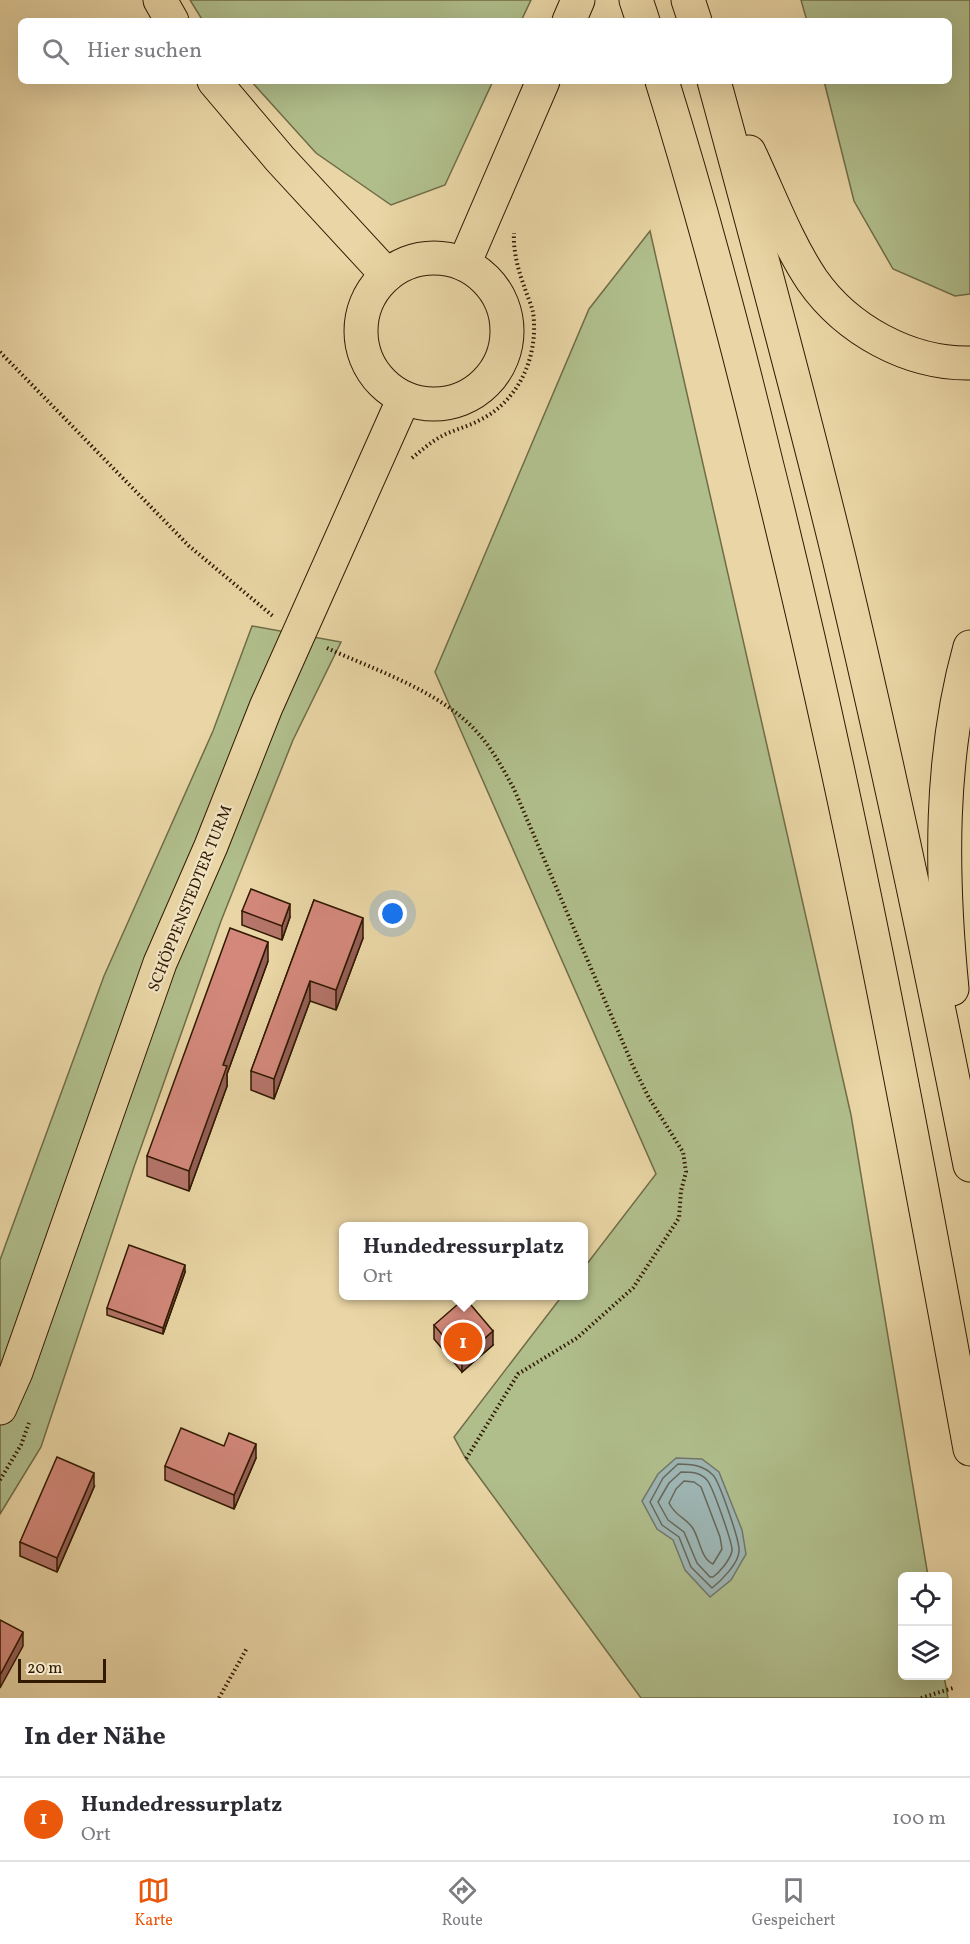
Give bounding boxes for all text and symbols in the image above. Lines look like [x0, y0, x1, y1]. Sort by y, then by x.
search box [18, 18, 952, 84]
icon: search [39, 35, 72, 68]
text: Hier suchen [87, 36, 202, 67]
street label: SCHÖPPENSTEDTER TURM [143, 802, 238, 995]
your location [378, 899, 407, 928]
popup [339, 1222, 588, 1300]
text: Hundedressurplatz [363, 1232, 564, 1263]
text: Ort [363, 1263, 393, 1291]
pin: 1 [444, 1320, 482, 1364]
map controls [898, 1572, 952, 1680]
button: locate [898, 1572, 952, 1626]
button: layers [898, 1626, 952, 1680]
scale bar [18, 1656, 106, 1684]
text: 20 m [27, 1658, 62, 1680]
text: In der Nähe [24, 1719, 166, 1755]
text: Hundedressurplatz [81, 1790, 282, 1821]
text: 1 [39, 1805, 48, 1833]
text: 100 m [892, 1805, 946, 1833]
text: Ort [81, 1821, 111, 1849]
tab: Karte [134, 1874, 173, 1932]
tab: Route [442, 1874, 483, 1932]
tab: Gespeichert [752, 1874, 836, 1932]

